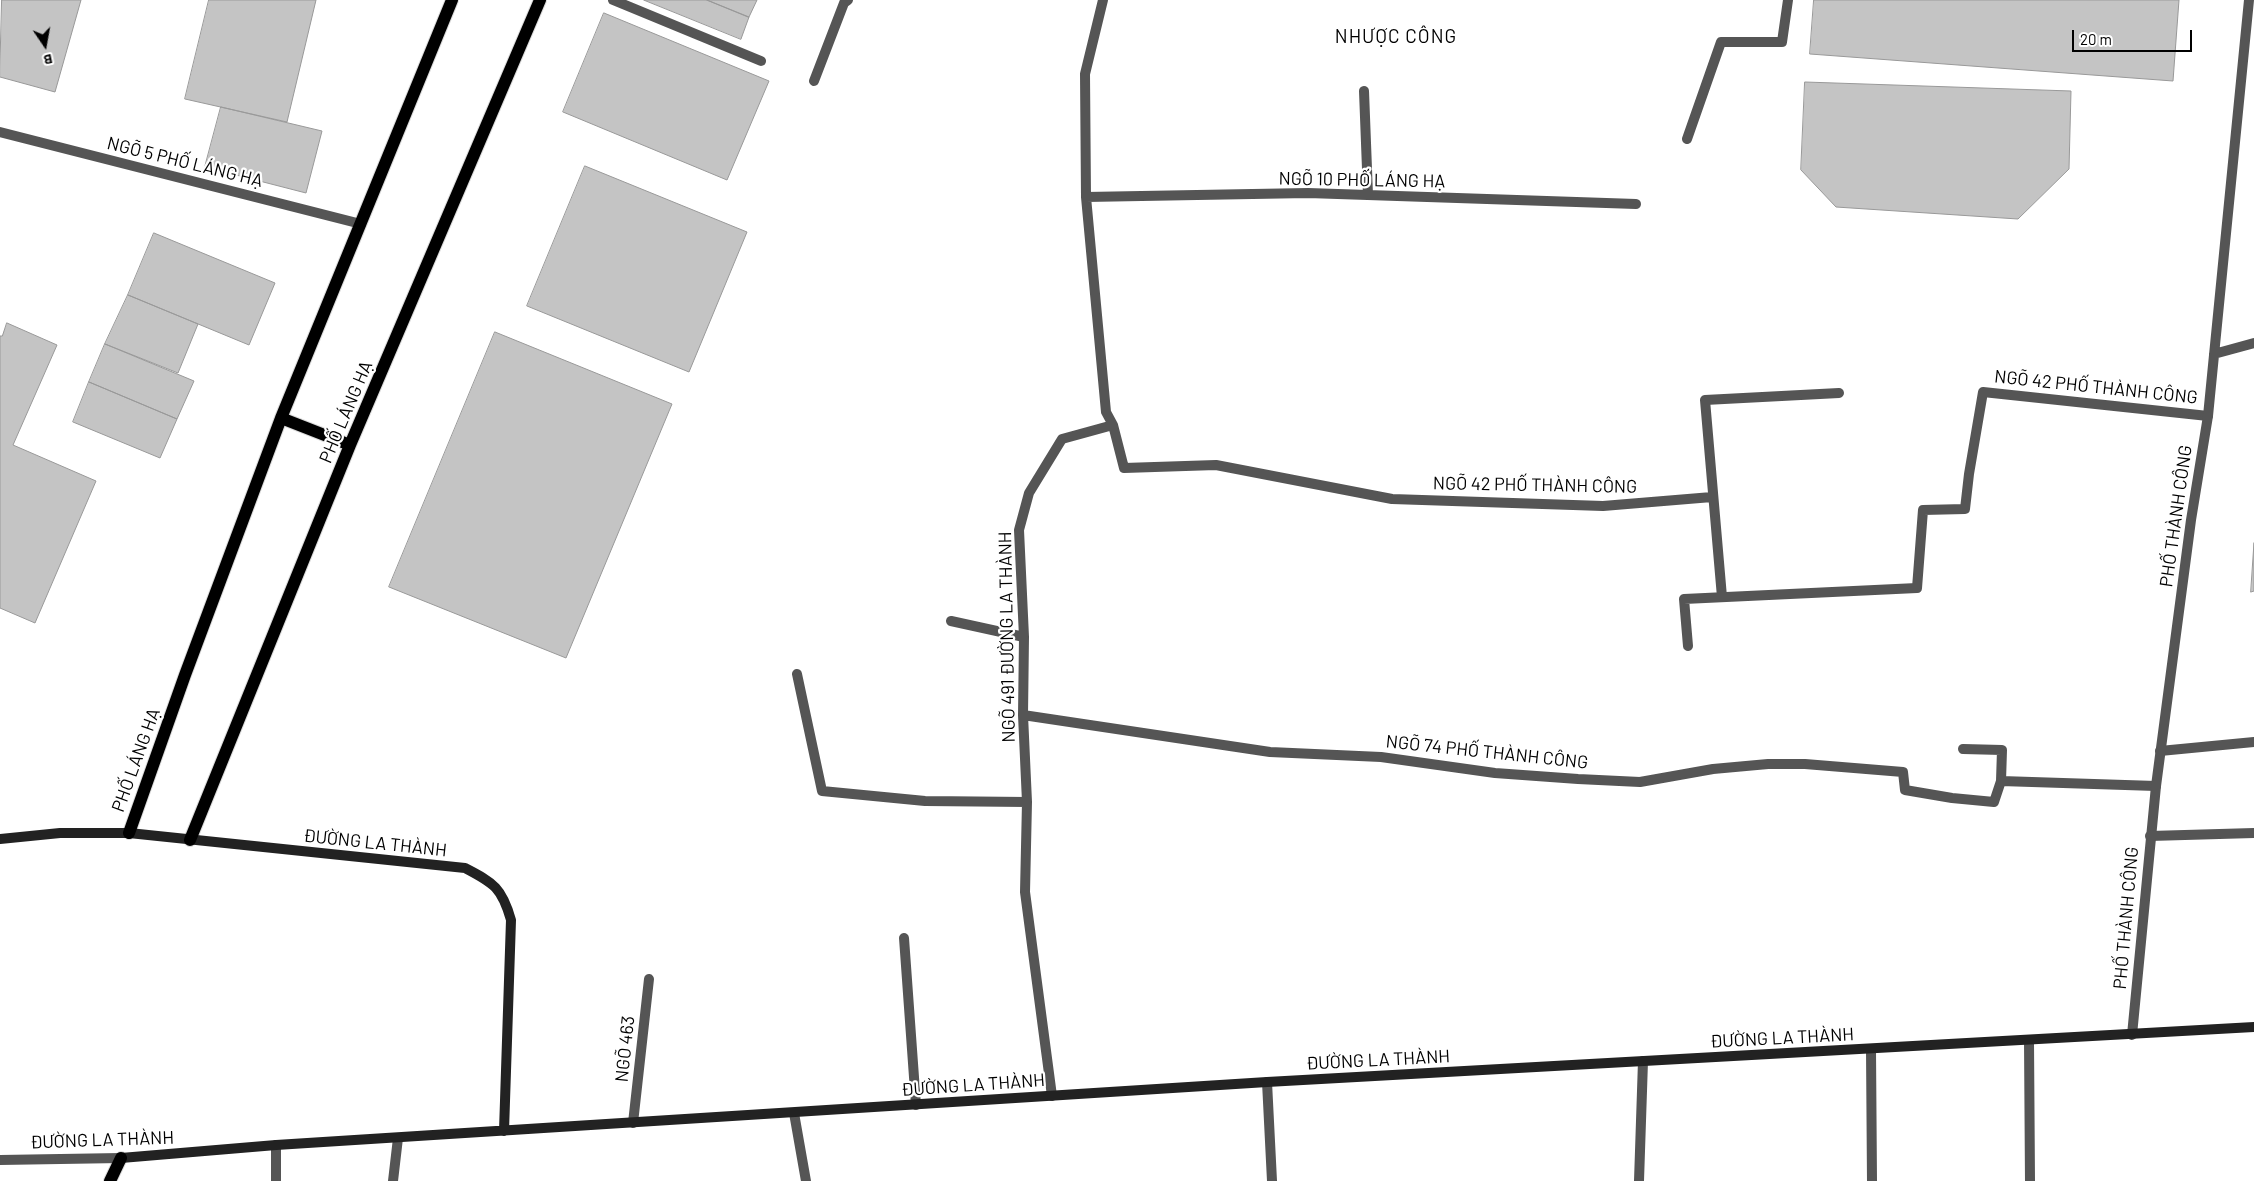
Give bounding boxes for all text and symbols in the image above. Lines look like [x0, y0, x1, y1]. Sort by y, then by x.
north arrow [20, 20, 70, 70]
scale bar [2074, 20, 2194, 52]
district label: NHƯỢC CÔNG [1334, 26, 1458, 48]
text: 20 m [2080, 30, 2112, 48]
text: B [42, 51, 54, 69]
street label: NGÕ 5 PHỐ LÁNG HẠ [105, 132, 265, 192]
street label: NGÕ 10 PHỐ LÁNG HẠ [1278, 168, 1446, 192]
street label: PHỐ LÁNG HẠ [315, 358, 377, 466]
street label: NGÕ 42 PHỐ THÀNH CÔNG [1993, 366, 2199, 408]
street label: PHỐ THÀNH CÔNG [2155, 444, 2197, 588]
street label: NGÕ 42 PHỐ THÀNH CÔNG [1433, 472, 1637, 498]
street label: NGÕ 491 ĐƯỜNG LA THÀNH [994, 531, 1020, 743]
street label: PHỐ LÁNG HẠ [107, 705, 165, 815]
street label: NGÕ 74 PHỐ THÀNH CÔNG [1385, 731, 1589, 773]
street label: ĐƯỜNG LA THÀNH [302, 825, 448, 861]
street label: PHỐ THÀNH CÔNG [2109, 846, 2143, 990]
street label: NGÕ 463 [611, 1015, 639, 1083]
street label: ĐƯỜNG LA THÀNH [1709, 1023, 1855, 1053]
street label: ĐƯỜNG LA THÀNH [1305, 1045, 1451, 1075]
street label: ĐƯỜNG LA THÀNH [900, 1069, 1046, 1101]
street label: ĐƯỜNG LA THÀNH [30, 1127, 174, 1153]

